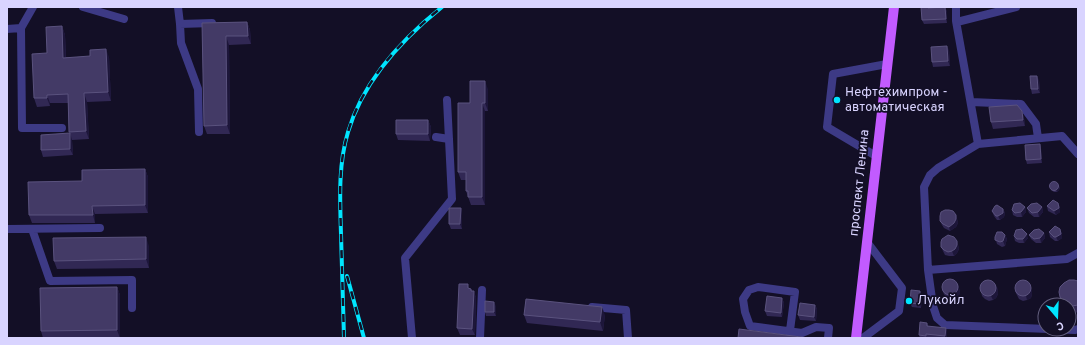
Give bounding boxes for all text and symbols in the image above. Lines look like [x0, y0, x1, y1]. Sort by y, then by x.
place label: Нефтехимпром - автоматическая [845, 85, 948, 116]
marker: Нефтехимпром - автоматическая [832, 95, 842, 105]
street label: проспект Ленина [846, 129, 874, 237]
place label: Лукойл [917, 293, 964, 309]
marker: Лукойл [904, 296, 914, 306]
north arrow [1037, 297, 1077, 337]
text: С [1054, 318, 1066, 333]

